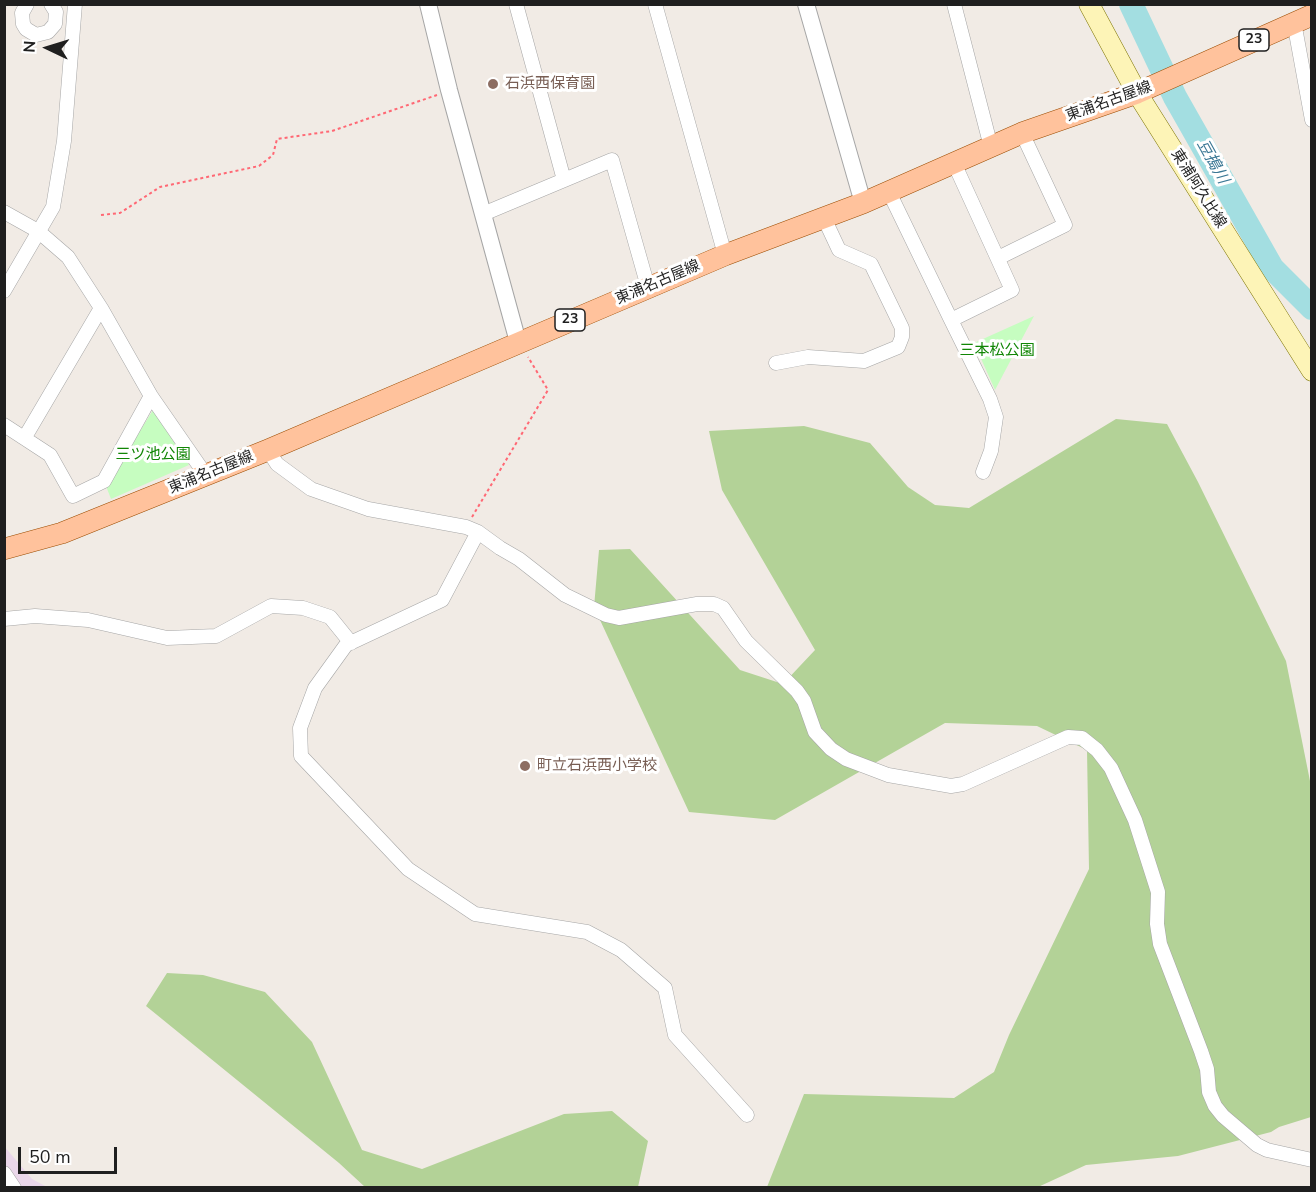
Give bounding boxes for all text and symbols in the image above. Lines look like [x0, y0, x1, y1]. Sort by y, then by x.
north arrow [18, 18, 78, 78]
road number: 23 [1239, 29, 1269, 51]
text: N [19, 40, 41, 53]
place label: 石浜西保育園 [505, 75, 595, 93]
marker: 石浜西保育園 [486, 77, 500, 91]
street label: 東浦名古屋線 [1064, 78, 1154, 126]
water label: 豆搗川 [1192, 136, 1232, 188]
street label: 東浦阿久比線 [1167, 146, 1229, 232]
street label: 東浦名古屋線 [613, 257, 703, 309]
road number: 23 [555, 309, 585, 331]
park label: 三本松公園 [960, 342, 1034, 360]
park label: 三ツ池公園 [116, 446, 190, 464]
street label: 東浦名古屋線 [166, 448, 256, 498]
place label: 町立石浜西小学校 [537, 757, 657, 775]
marker: 町立石浜西小学校 [518, 759, 532, 773]
scale bar [21, 1135, 120, 1173]
text: 50 m [29, 1145, 71, 1169]

